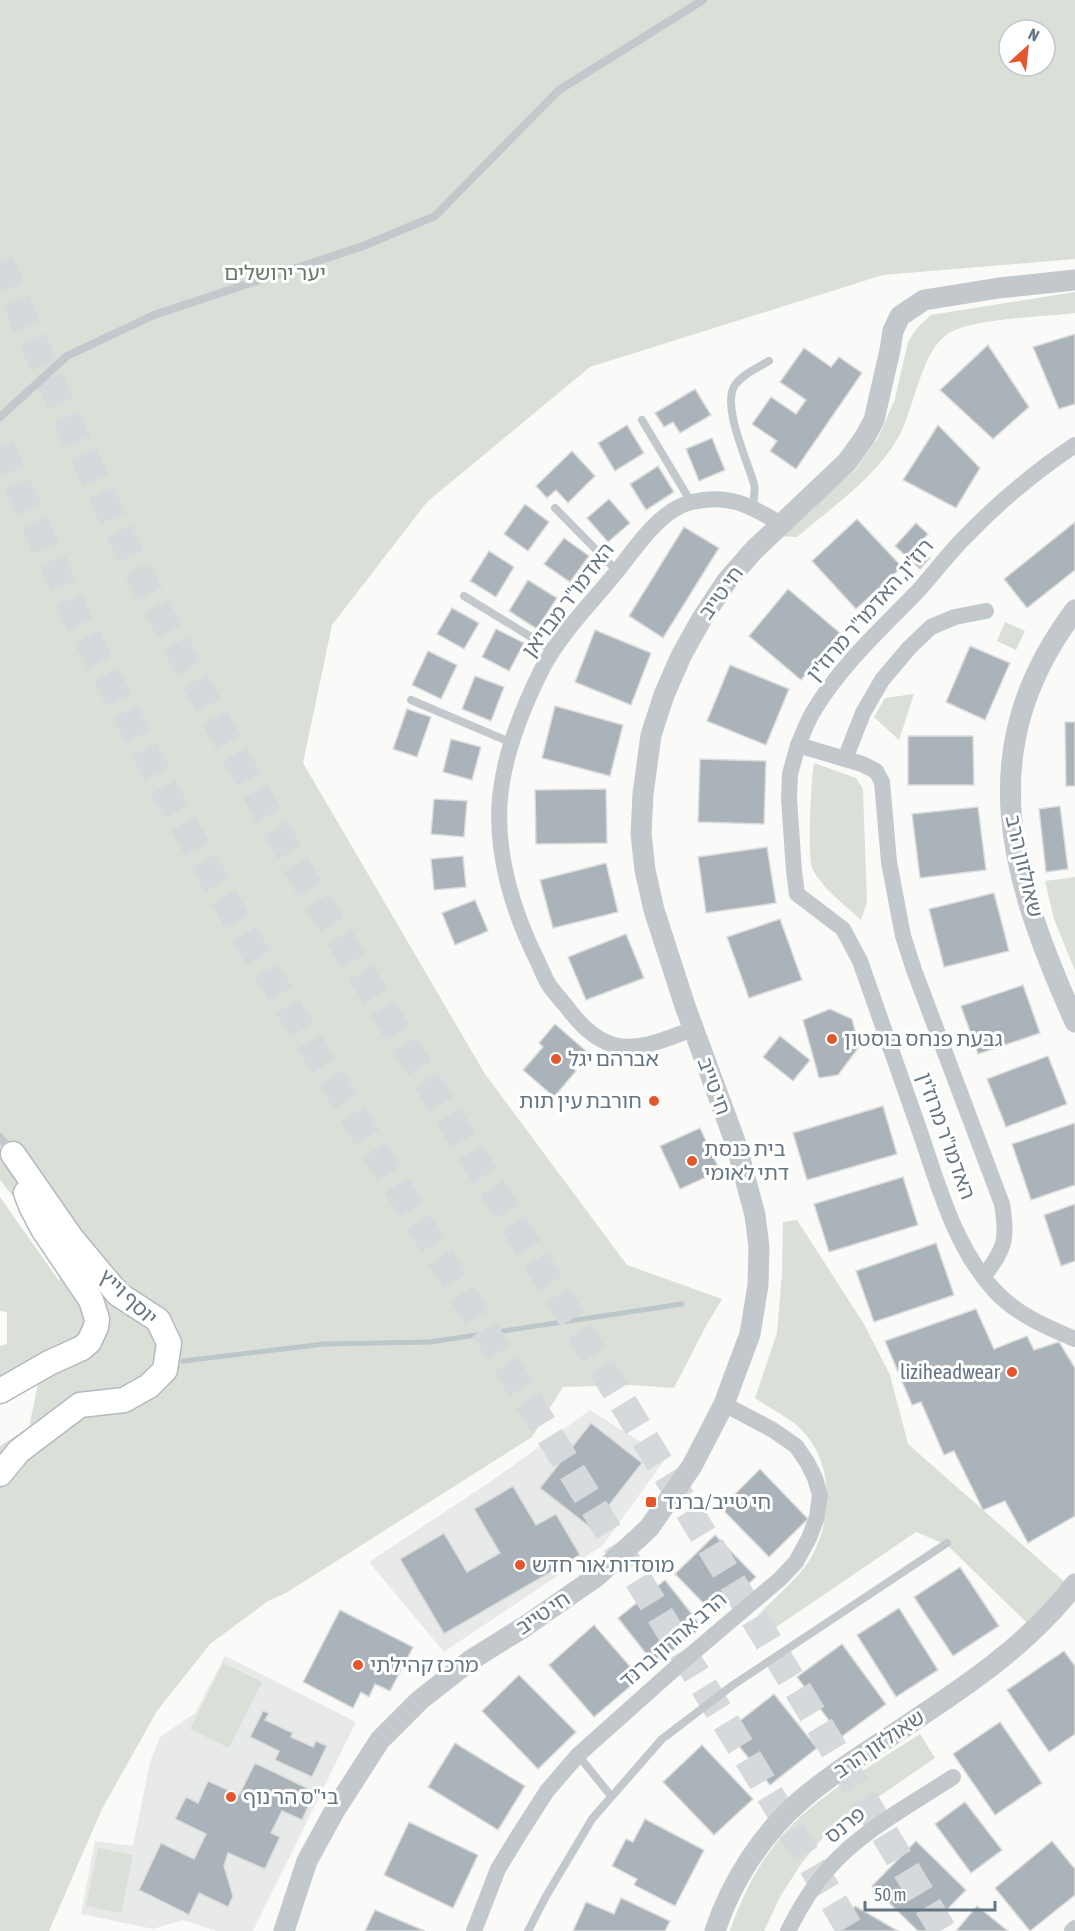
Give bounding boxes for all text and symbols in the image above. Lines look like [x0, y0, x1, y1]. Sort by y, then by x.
north arrow [997, 18, 1057, 78]
text: N [1026, 24, 1042, 45]
park label: יער ירושלים [224, 260, 326, 284]
street label: רוז'ין, האדמו"ר מרוז'ין [801, 533, 938, 685]
street label: האדמו"ר מבויאן [516, 537, 618, 661]
street label: חי טייב [693, 561, 747, 623]
street label: שאולזון הרב [1002, 812, 1048, 919]
place label: גבעת פנחס בוסטון [844, 1026, 1003, 1050]
marker: גבעת פנחס בוסטון [825, 1032, 839, 1046]
place label: אברהם יגל [568, 1046, 659, 1070]
marker: אברהם יגל [549, 1052, 563, 1066]
street label: חי טייב [694, 1054, 736, 1118]
street label: האדמו"ר מרוז'ין [913, 1069, 981, 1202]
place label: חורבת עין תות [519, 1088, 642, 1112]
marker: חורבת עין תות [647, 1094, 661, 1108]
place label: בית כנסת דתי לאומי [704, 1136, 789, 1184]
marker: בית כנסת דתי לאומי [685, 1154, 699, 1168]
street label: יוסף וייץ [95, 1263, 163, 1329]
place label: liziheadwear [900, 1359, 1001, 1383]
marker: liziheadwear [1005, 1365, 1019, 1379]
place label: חי טייב/ברנד [663, 1489, 771, 1513]
marker: חי טייב/ברנד [644, 1495, 658, 1509]
place label: מוסדות אור חדש [532, 1552, 674, 1576]
marker: מוסדות אור חדש [513, 1558, 527, 1572]
street label: חי טייב [511, 1586, 574, 1639]
street label: הרב אהרון ברנד [614, 1586, 731, 1692]
place label: מרכז קהילתי [370, 1652, 479, 1676]
marker: מרכז קהילתי [351, 1658, 365, 1672]
street label: שאולזון הרב [829, 1704, 928, 1782]
place label: בי"ס הר נוף [243, 1784, 339, 1808]
marker: בי"ס הר נוף [224, 1790, 238, 1804]
street label: פרנס [819, 1801, 869, 1848]
scale bar [865, 1874, 996, 1912]
text: 50 m [874, 1884, 906, 1905]

